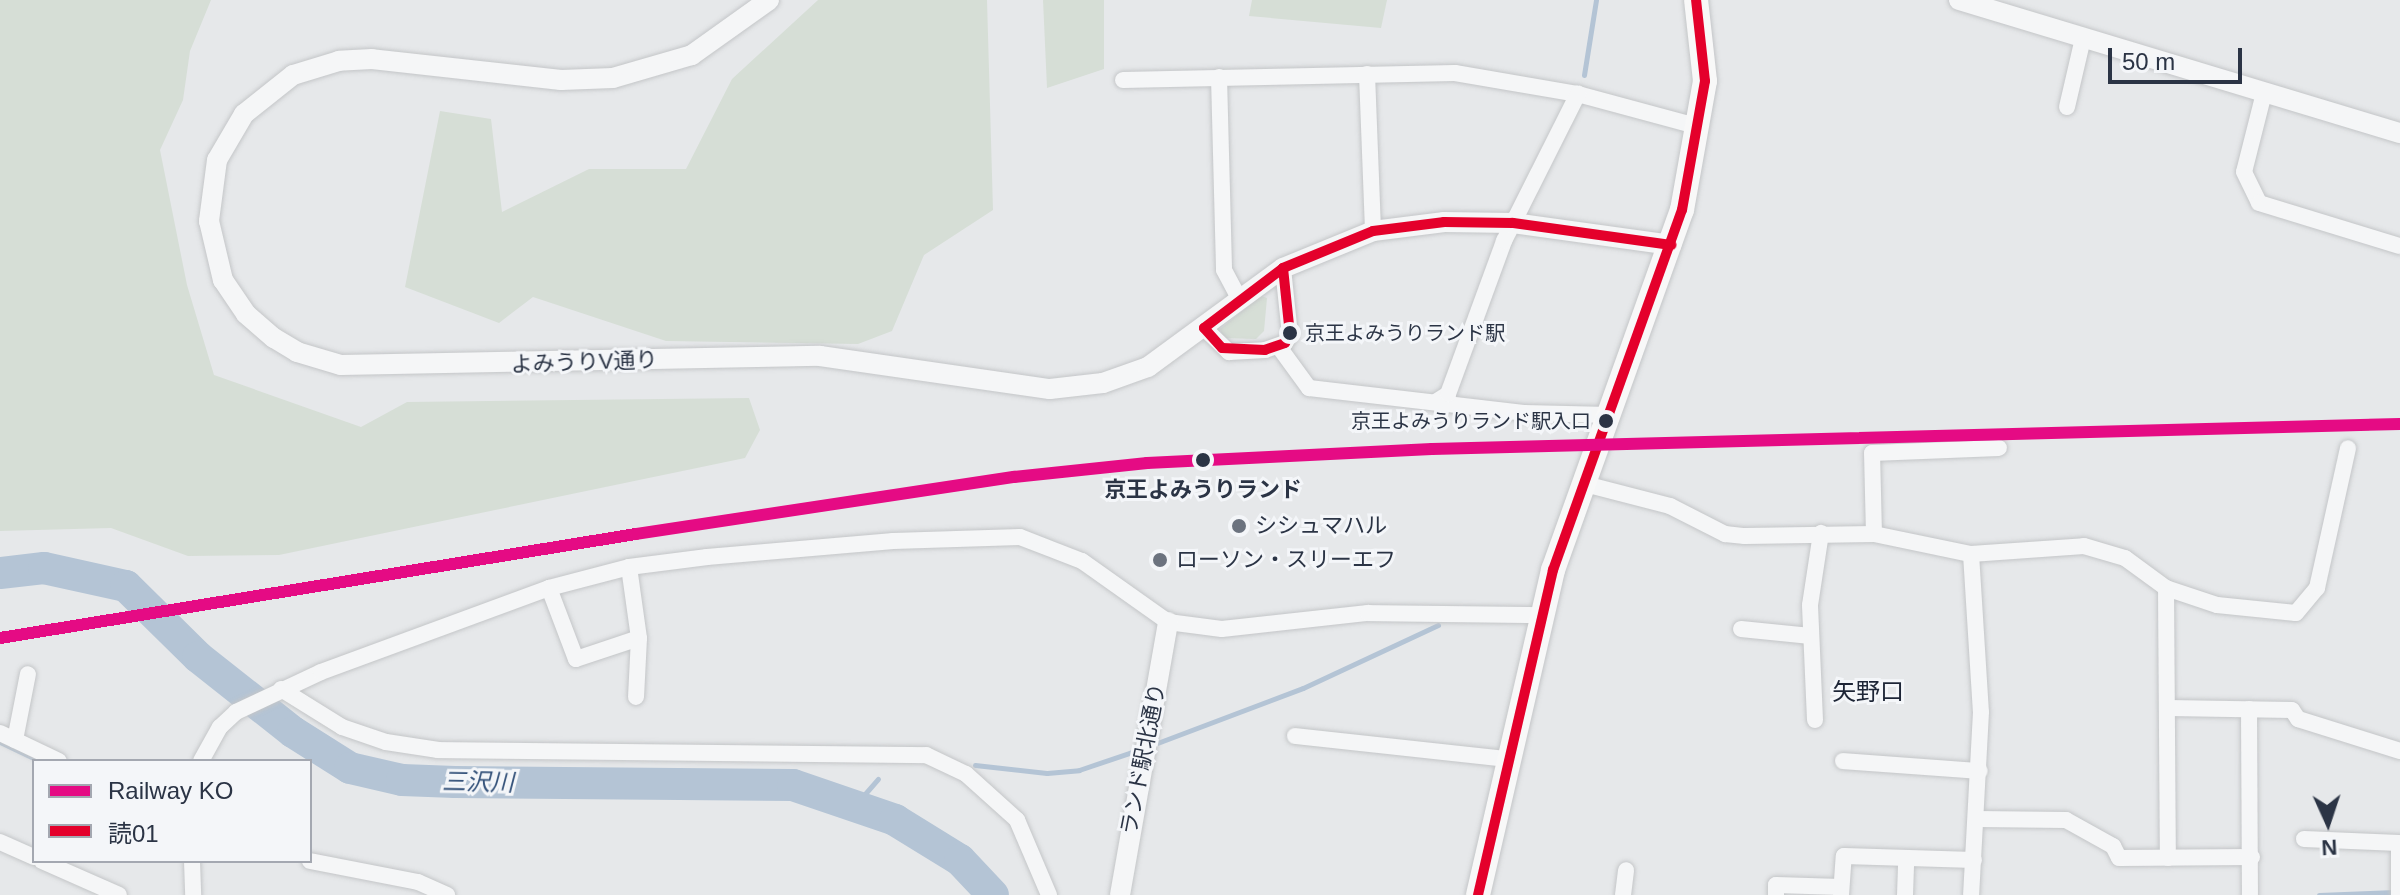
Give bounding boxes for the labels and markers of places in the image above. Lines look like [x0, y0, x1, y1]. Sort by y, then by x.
place label: 京王よみうりランド駅 [1305, 321, 1505, 345]
marker: 京王よみうりランド駅 [1282, 325, 1298, 341]
place label: 京王よみうりランド駅入口 [1351, 409, 1591, 433]
marker: 京王よみうりランド駅入口 [1598, 413, 1614, 429]
marker: 京王よみうりランド [1190, 447, 1216, 473]
place label: 京王よみうりランド [1104, 477, 1302, 503]
place label: シシュマハル [1255, 513, 1387, 539]
marker: シシュマハル [1230, 517, 1248, 535]
place label: ローソン・スリーエフ [1176, 547, 1396, 573]
marker: ローソン・スリーエフ [1151, 551, 1169, 569]

